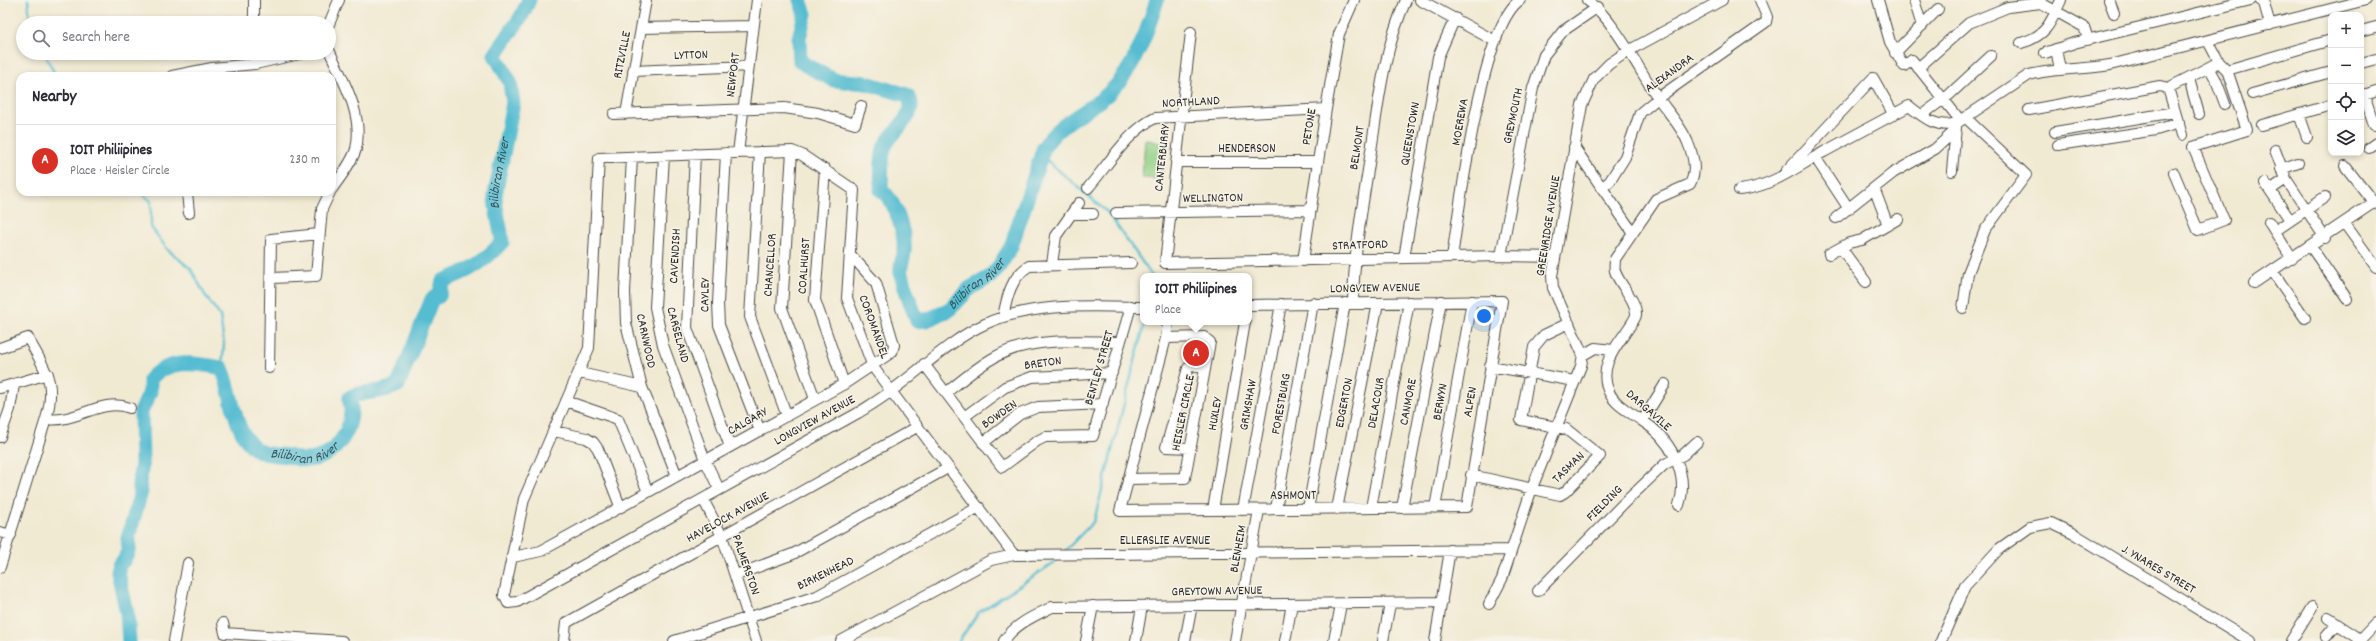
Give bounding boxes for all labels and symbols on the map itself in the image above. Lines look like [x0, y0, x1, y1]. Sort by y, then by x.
street label: RITZVILLE [609, 29, 637, 80]
street label: LYTTON [673, 46, 709, 66]
street label: ALEXANDRA [1642, 50, 1698, 98]
street label: NEWPORT [722, 52, 746, 98]
street label: GREYMOUTH [1499, 86, 1529, 146]
street label: NORTHLAND [1162, 92, 1221, 114]
street label: MOEREWA [1447, 97, 1475, 147]
street label: QUEENSTOWN [1396, 101, 1426, 167]
street label: PETONE [1298, 107, 1322, 147]
street label: CANTERBURRY [1150, 122, 1176, 192]
street label: BELMONT [1345, 125, 1371, 171]
water label: Bilibiran River [485, 134, 516, 210]
street label: HENDERSON [1218, 140, 1276, 159]
street label: GREENRIDGE AVENUE [1532, 174, 1566, 278]
street label: WELLINGTON [1183, 189, 1243, 209]
street label: CAVENDISH [665, 228, 687, 284]
street label: CHANCELLOR [759, 233, 783, 297]
street label: STRATFORD [1332, 236, 1389, 256]
street label: COALHURST [794, 237, 816, 295]
water label: Bilibiran River [944, 254, 1012, 315]
street label: CAYLEY [696, 276, 716, 312]
street label: LONGVIEW AVENUE [1330, 279, 1420, 299]
street label: COROMANDEL [853, 292, 894, 362]
street label: CARSELAND [660, 305, 694, 365]
your location [1474, 306, 1494, 326]
street label: CARNWOOD [630, 312, 660, 370]
street label: BENTLEY STREET [1080, 328, 1120, 408]
pin: A [1183, 338, 1209, 368]
street label: BRETON [1023, 352, 1063, 376]
street label: FORESTBURG [1267, 372, 1297, 436]
street label: HEISLER CIRCLE [1167, 373, 1201, 453]
street label: EDGERTON [1331, 376, 1359, 430]
street label: DELACOUR [1363, 376, 1391, 430]
street label: GRIMSHAW [1235, 377, 1263, 432]
street label: CANMORE [1395, 377, 1423, 427]
street label: BERWYN [1428, 382, 1454, 422]
street label: ALPEN [1459, 385, 1483, 419]
street label: DARGAVILE [1621, 386, 1675, 436]
street label: LONGVIEW AVENUE [771, 391, 859, 451]
street label: HUXLEY [1204, 395, 1228, 432]
street label: BOWDEN [978, 396, 1022, 434]
street label: CALGARY [724, 403, 773, 441]
water label: Bilibiran River [269, 437, 346, 470]
street label: TASMAN [1548, 448, 1590, 488]
street label: FIELDING [1582, 481, 1628, 527]
street label: HAVELOCK AVENUE [683, 487, 773, 549]
street label: ASHMONT [1270, 487, 1316, 506]
street label: BLENHEIM [1225, 524, 1253, 574]
street label: PALMERSTON [726, 532, 764, 598]
street label: ELLERSLIE AVENUE [1120, 532, 1210, 551]
street label: J. YNARES STREET [2117, 540, 2199, 600]
street label: BIRKENHEAD [794, 552, 858, 596]
street label: GREYTOWN AVENUE [1171, 582, 1263, 602]

